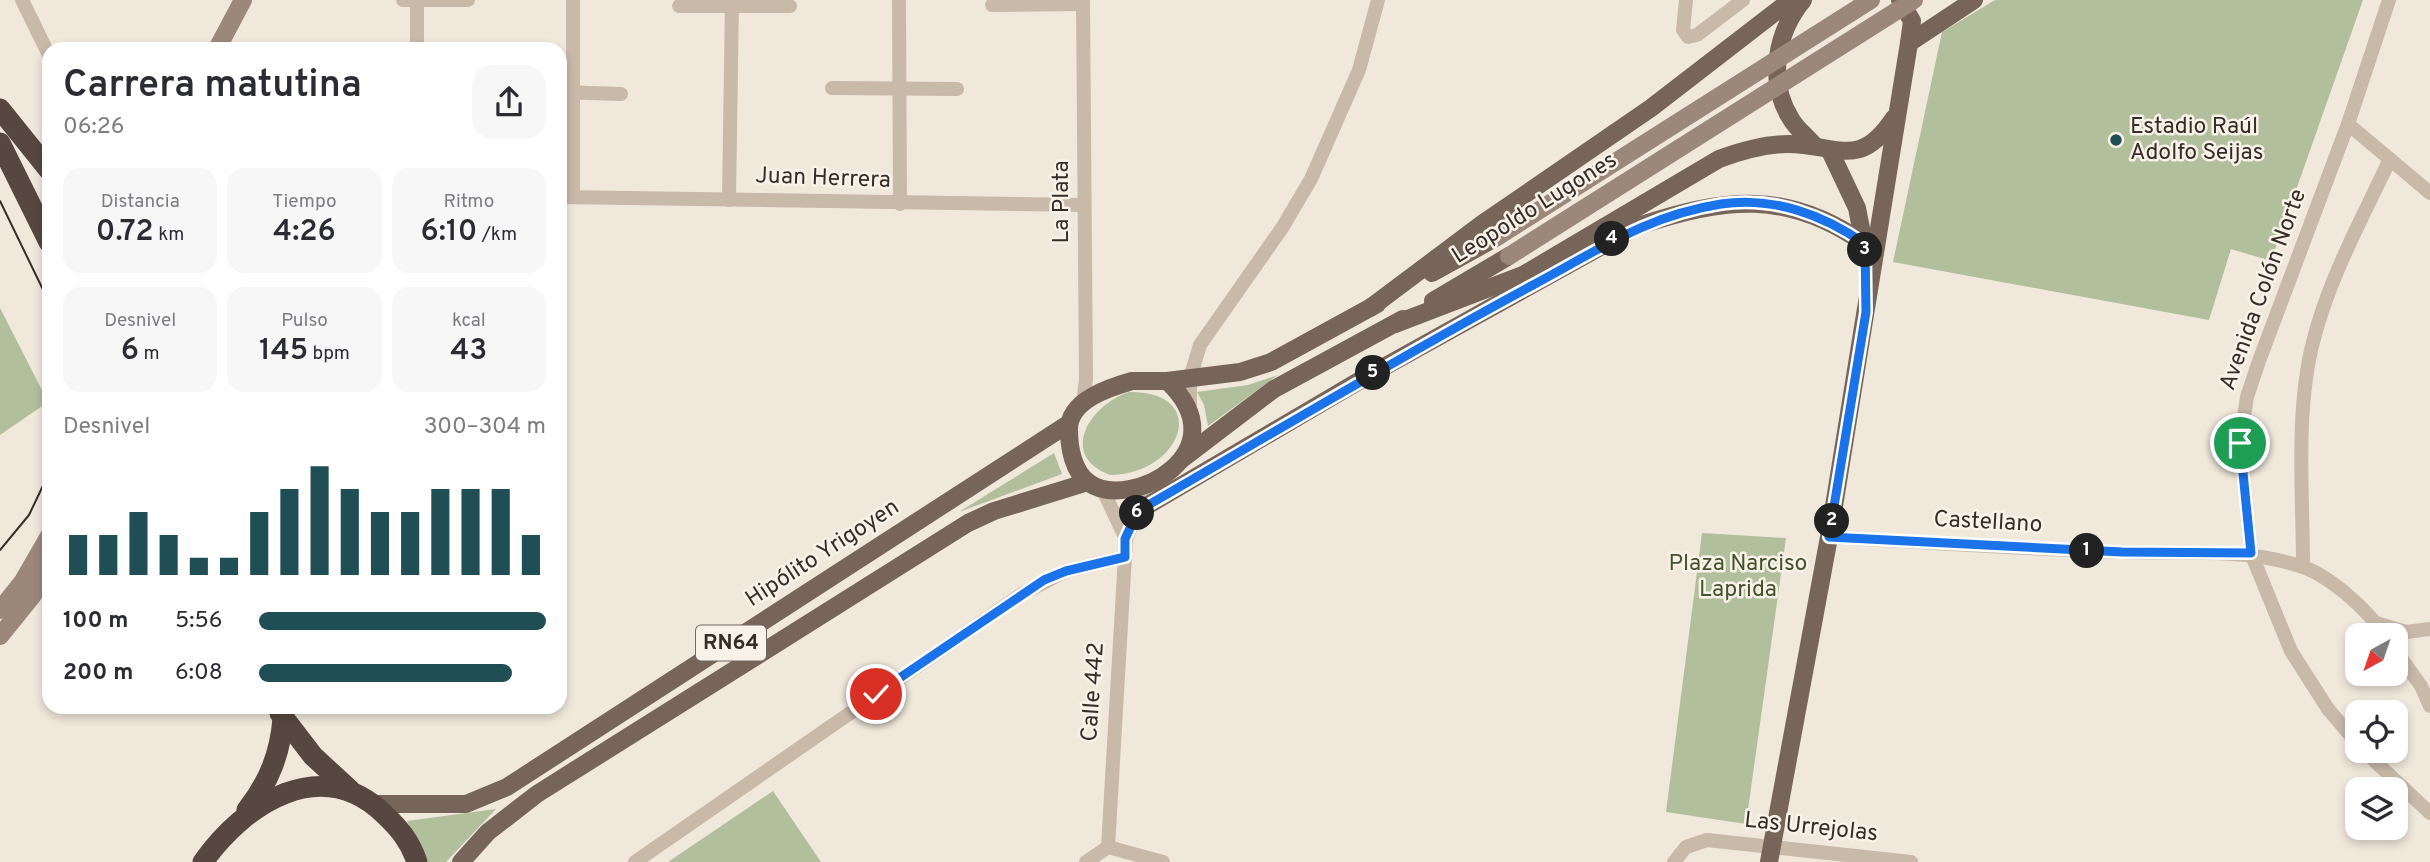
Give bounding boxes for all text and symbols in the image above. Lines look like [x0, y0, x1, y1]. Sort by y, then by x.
text: Carrera matutina [63, 62, 362, 111]
button: share [472, 65, 546, 139]
text: 06:26 [63, 113, 124, 142]
place label: Estadio Raúl Adolfo Seijas [2130, 113, 2264, 168]
marker: Estadio Raúl Adolfo Seijas [2108, 132, 2124, 148]
street label: Leopoldo Lugones [1447, 147, 1623, 271]
street label: La Plata [1048, 160, 1077, 244]
street label: Juan Herrera [755, 162, 891, 196]
street label: Avenida Colón Norte [2214, 185, 2314, 395]
text: Distancia [101, 190, 180, 214]
text: Tiempo [272, 190, 337, 214]
text: Ritmo [443, 190, 494, 214]
text: 0.72 [96, 214, 154, 251]
text: 4:26 [273, 214, 336, 251]
text: 6:10 [421, 214, 477, 251]
pin: 4 [1594, 222, 1630, 256]
text: km [154, 223, 184, 247]
text: /km [477, 223, 517, 247]
text: 4 [1605, 226, 1618, 250]
pin: 3 [1848, 232, 1882, 268]
text: 3 [1859, 237, 1870, 261]
text: Desnivel [104, 309, 176, 333]
text: Pulso [281, 309, 328, 333]
text: kcal [452, 309, 486, 333]
text: 6 [121, 333, 139, 370]
text: 145 [259, 333, 308, 370]
text: 43 [450, 333, 487, 370]
text: m [139, 342, 160, 366]
text: bpm [308, 342, 350, 366]
pin: 5 [1356, 356, 1390, 390]
text: 5 [1367, 360, 1378, 384]
text: Desnivel [63, 413, 150, 442]
text: 300–304 m [424, 413, 546, 442]
pin [2210, 413, 2270, 473]
icon: arrive [2221, 424, 2259, 462]
street label: Hipólito Yrigoyen [741, 493, 905, 615]
pin: 6 [1120, 496, 1154, 530]
text: 6 [1131, 500, 1142, 524]
pin: 2 [1814, 504, 1850, 538]
street label: Castellano [1933, 506, 2043, 540]
text: 2 [1826, 508, 1837, 532]
pin: 1 [2070, 534, 2104, 568]
text: 1 [2083, 538, 2090, 562]
park label: Plaza Narciso Laprida [1669, 550, 1807, 605]
text: 100 m [63, 607, 128, 636]
text: 5:56 [175, 607, 222, 636]
north arrow [2345, 623, 2408, 686]
map controls [2345, 623, 2408, 840]
road number: RN64 [696, 626, 766, 660]
street label: Calle 442 [1076, 641, 1112, 743]
text: 200 m [63, 659, 133, 688]
text: 6:08 [175, 659, 223, 688]
pin [846, 664, 906, 724]
icon: check [857, 675, 895, 713]
button: locate [2345, 700, 2408, 763]
button: layers [2345, 777, 2408, 840]
street label: Las Urrejolas [1743, 807, 1879, 849]

